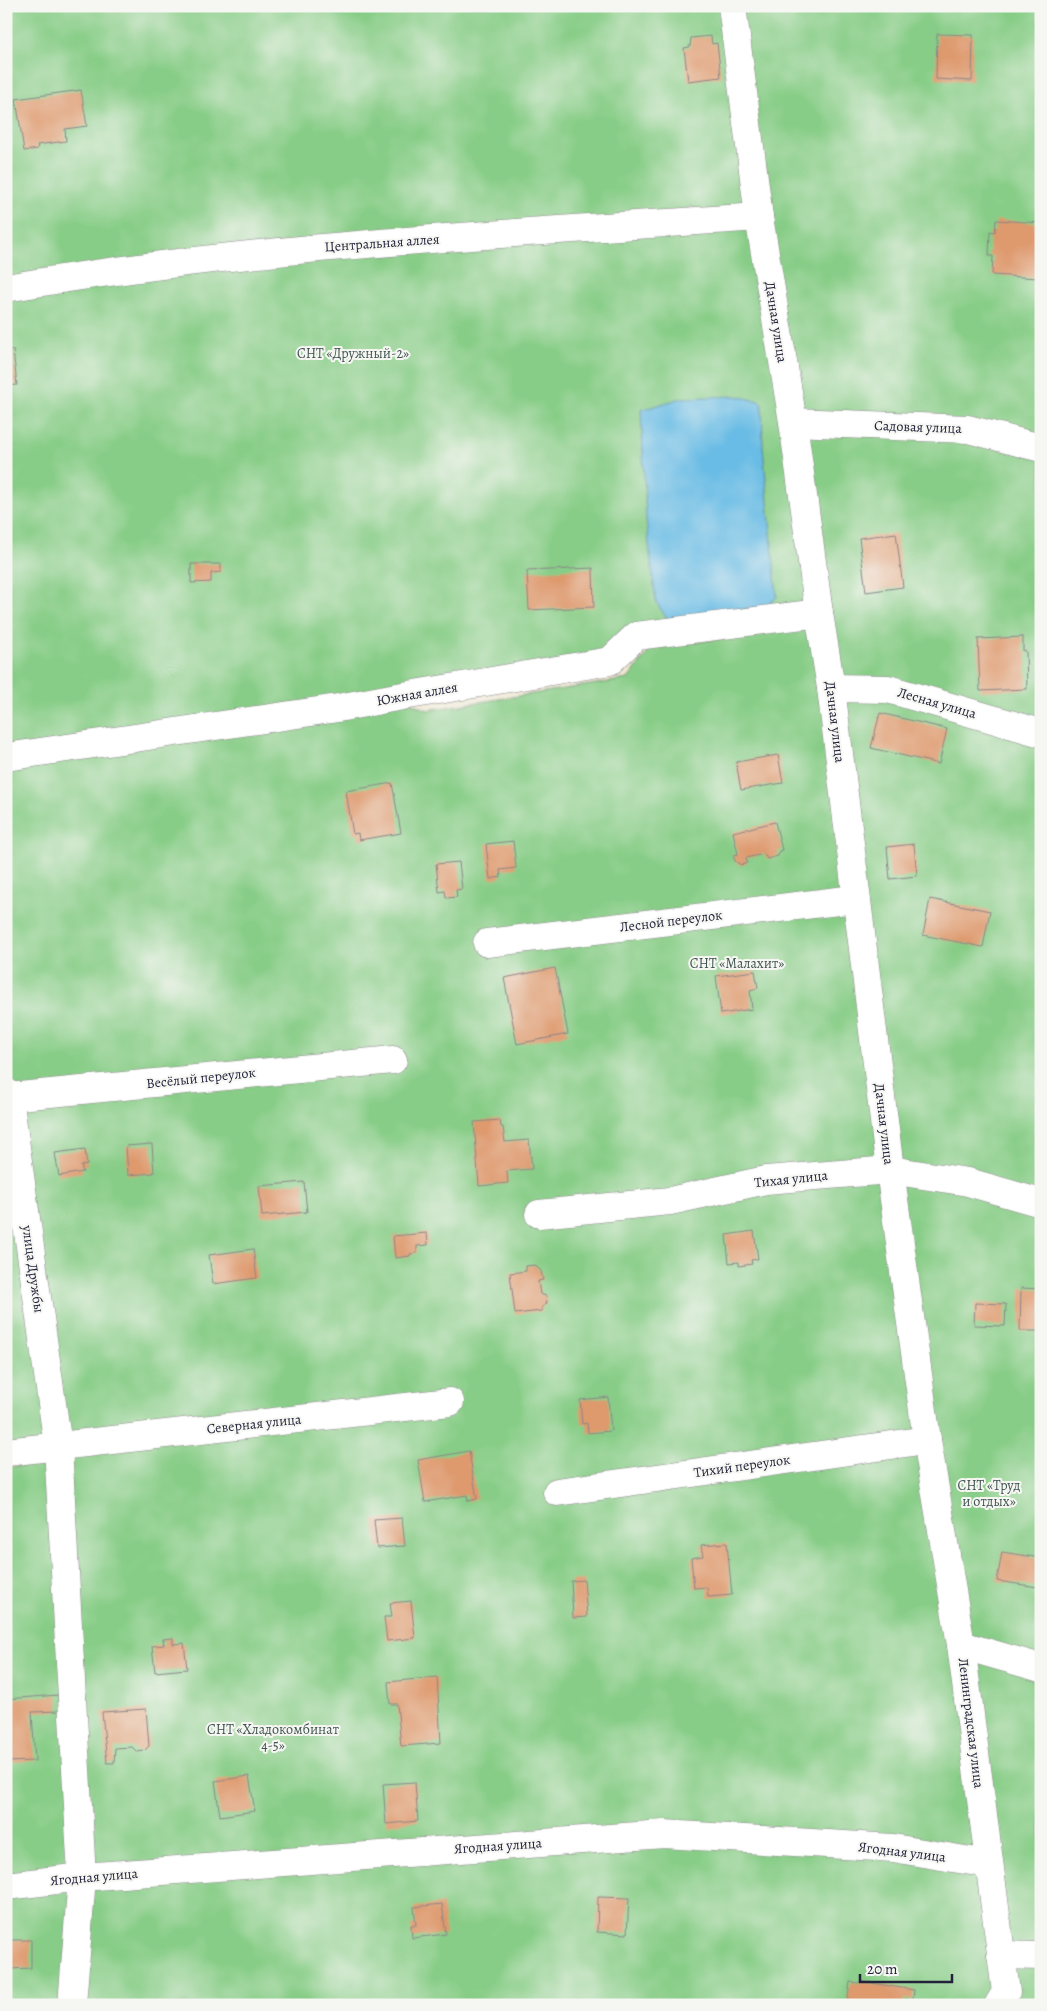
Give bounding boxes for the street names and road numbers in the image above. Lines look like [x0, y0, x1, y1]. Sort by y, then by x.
street label: Центральная аллея [324, 229, 440, 256]
street label: Дачная улица [760, 280, 792, 365]
street label: Садовая улица [874, 416, 963, 438]
street label: Южная аллея [375, 677, 459, 710]
street label: Дачная улица [821, 680, 849, 764]
street label: Лесная улица [895, 683, 979, 723]
street label: Лесной переулок [619, 905, 723, 937]
street label: Весёлый переулок [145, 1063, 257, 1093]
street label: Дачная улица [870, 1082, 898, 1166]
street label: Тихая улица [753, 1166, 829, 1192]
street label: улица Дружбы [17, 1223, 49, 1314]
street label: Северная улица [206, 1410, 303, 1438]
street label: Тихий переулок [693, 1450, 791, 1482]
street label: Ленинградская улица [954, 1657, 988, 1790]
street label: Ягодная улица [453, 1833, 543, 1859]
street label: Ягодная улица [857, 1837, 947, 1867]
street label: Ягодная улица [49, 1864, 139, 1890]

